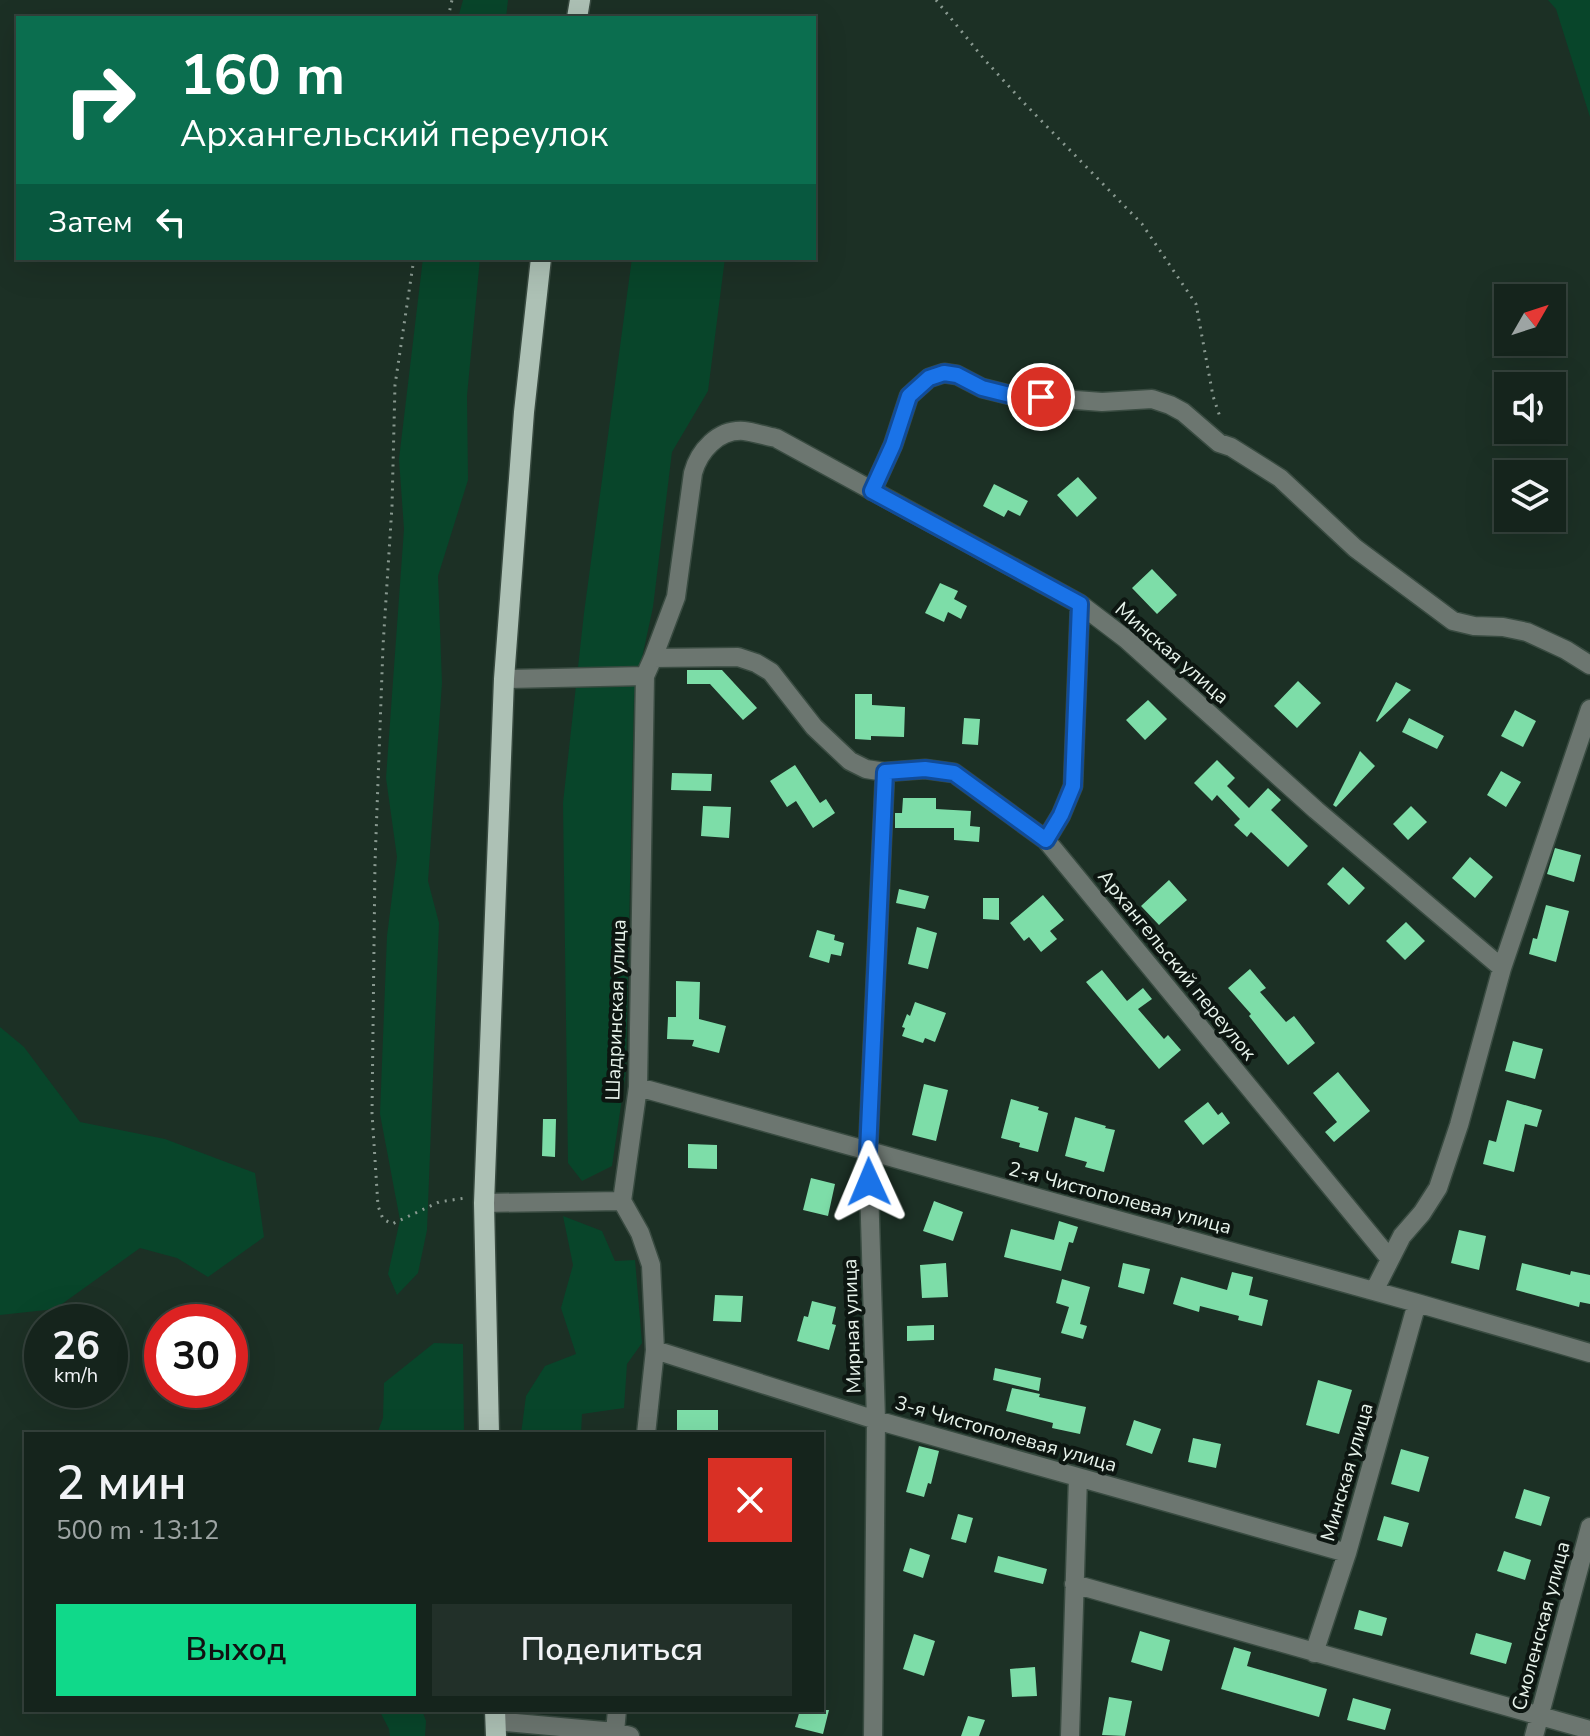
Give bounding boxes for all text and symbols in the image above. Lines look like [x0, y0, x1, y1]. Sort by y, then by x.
text: 160 m [180, 37, 345, 114]
icon: right [48, 48, 152, 152]
text: Архангельский переулок [180, 110, 608, 159]
icon: left [149, 200, 193, 244]
text: Затем [48, 202, 133, 243]
north arrow [1494, 284, 1566, 356]
map controls [1494, 284, 1566, 532]
pin [1007, 363, 1075, 431]
button: sound [1494, 372, 1566, 444]
icon: arrive [1019, 375, 1063, 419]
button: layers [1494, 460, 1566, 532]
street label: Минская улица [1109, 596, 1235, 710]
street label: Архангельский переулок [1092, 864, 1263, 1066]
street label: Шадринская улица [599, 919, 633, 1101]
position arrow [827, 1140, 911, 1224]
street label: 2-я Чистополевая улица [1006, 1155, 1234, 1241]
street label: Мирная улица [836, 1258, 868, 1394]
speed limit sign: 30 [144, 1304, 248, 1408]
text: 26 [52, 1319, 100, 1373]
text: km/h [54, 1362, 98, 1389]
street label: 3-я Чистополевая улица [892, 1389, 1120, 1479]
street label: Минская улица [1314, 1400, 1380, 1544]
text: 2 мин [56, 1450, 187, 1516]
button: close [708, 1458, 792, 1542]
text: 500 m · 13:12 [56, 1513, 219, 1548]
street label: Смоленская улица [1505, 1538, 1577, 1714]
button: Выход [56, 1604, 416, 1696]
button: Поделиться [432, 1604, 792, 1696]

